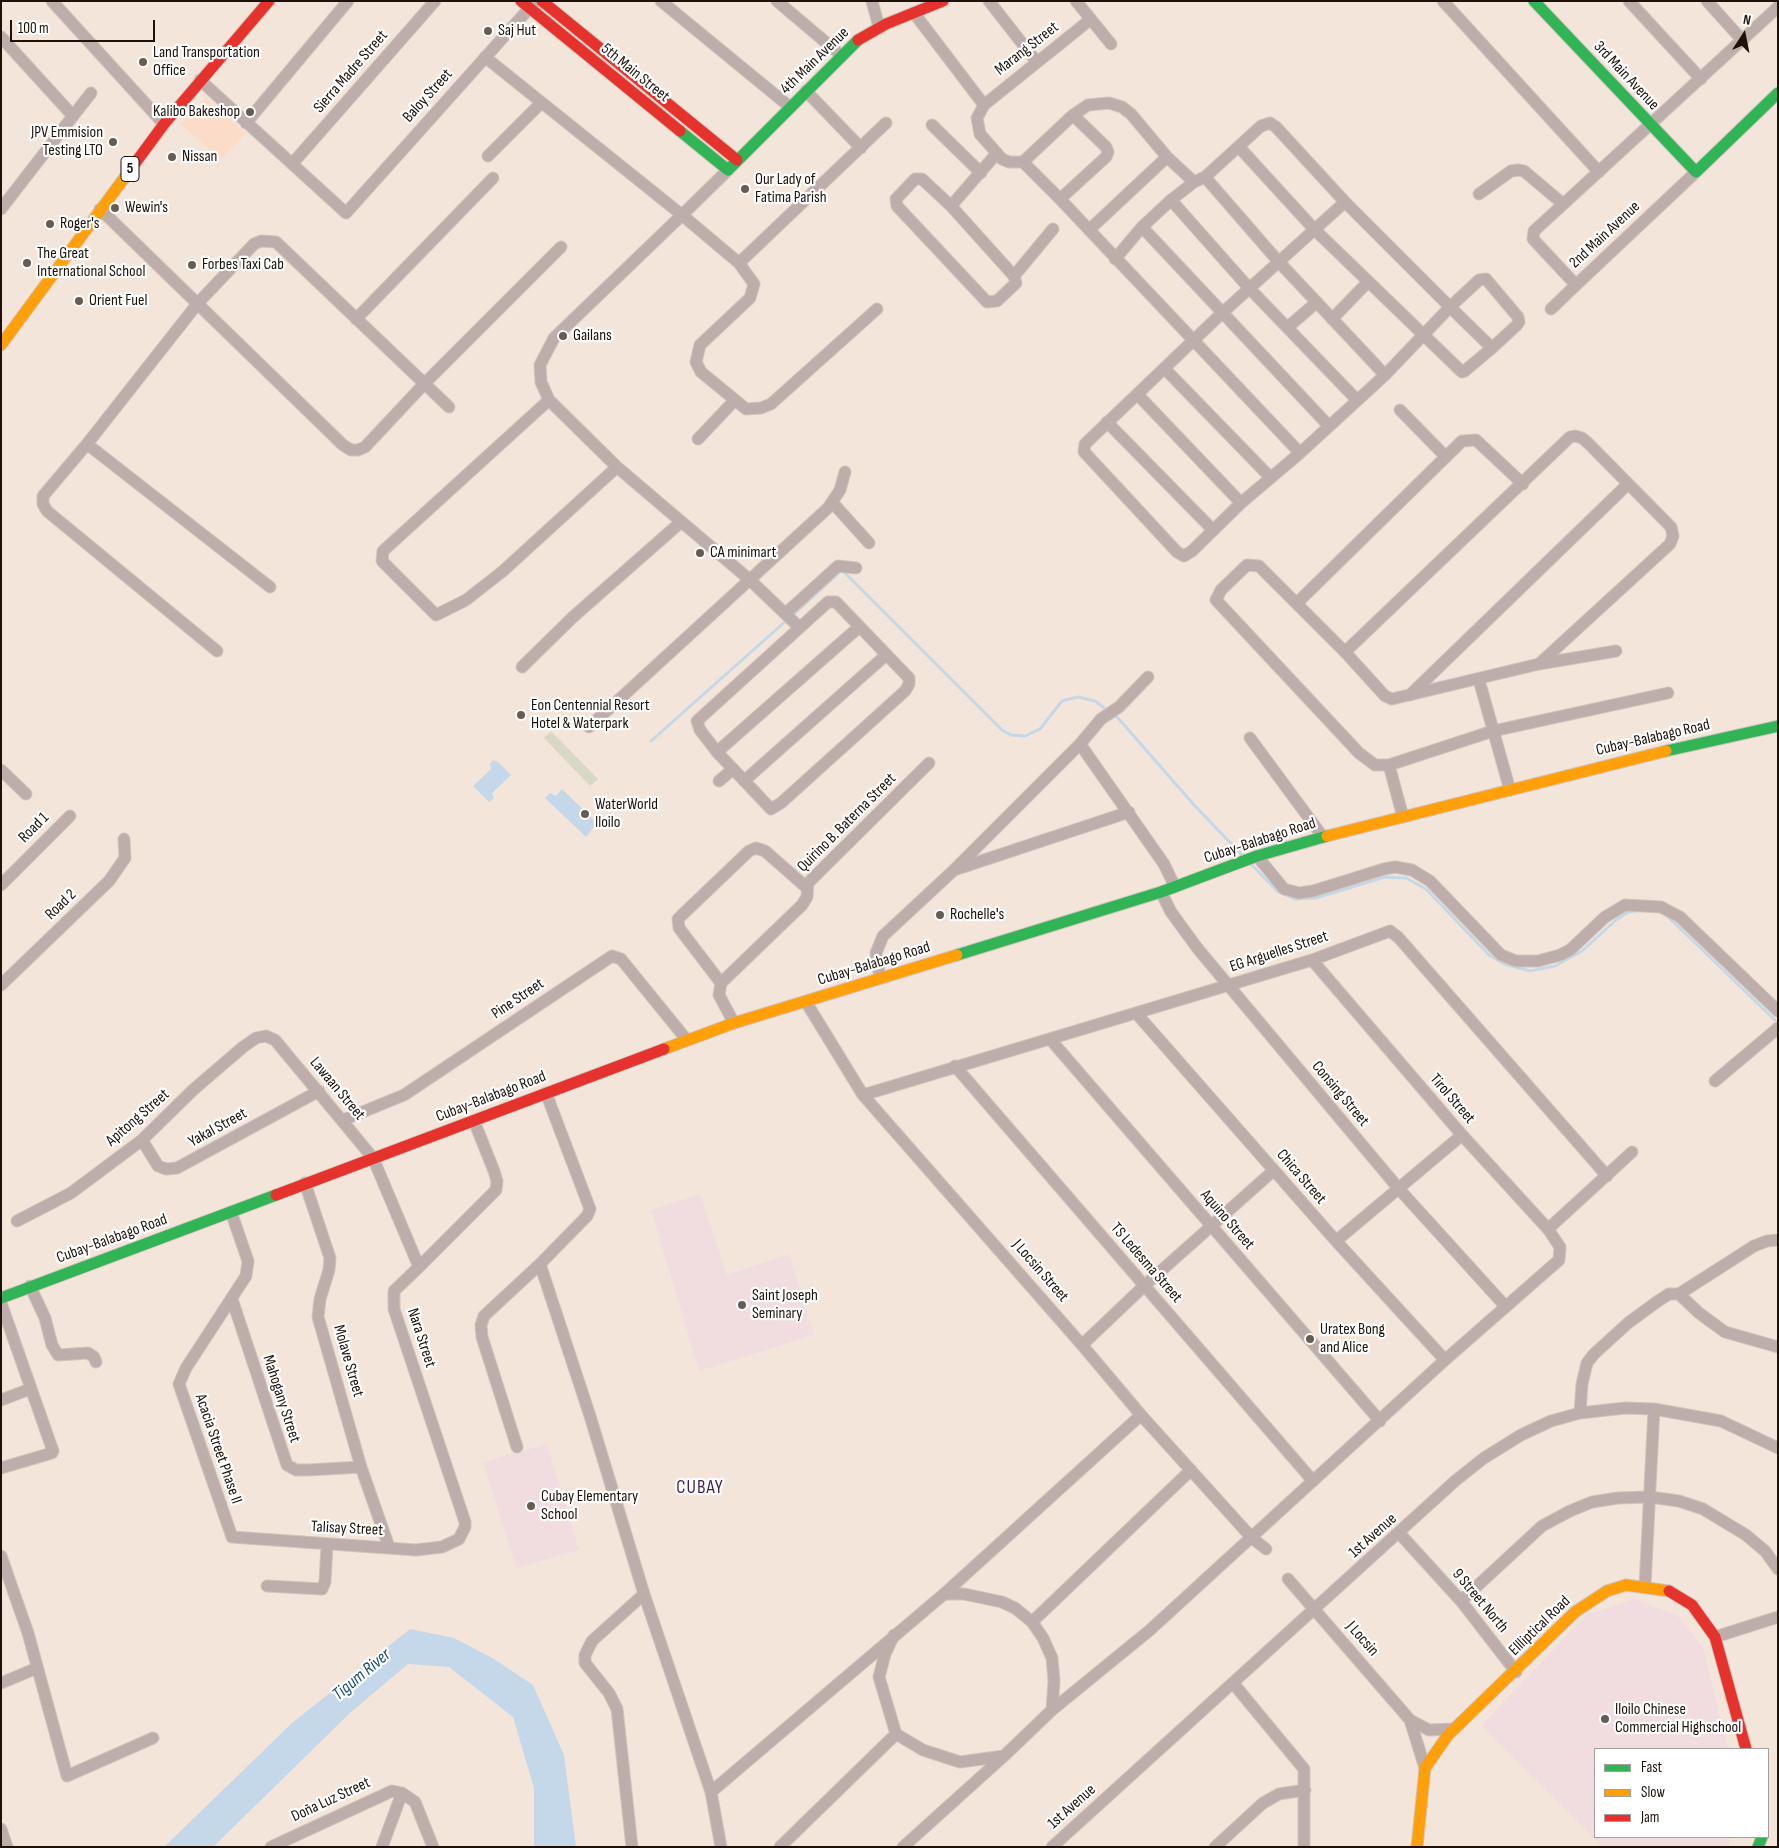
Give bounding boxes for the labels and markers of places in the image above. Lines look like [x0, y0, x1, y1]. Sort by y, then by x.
place label: Saj Hut [498, 21, 536, 41]
marker: Saj Hut [482, 25, 494, 37]
place label: Land Transportation Office [153, 43, 260, 81]
marker: Land Transportation Office [137, 56, 149, 68]
place label: Kalibo Bakeshop [153, 102, 240, 122]
marker: Kalibo Bakeshop [244, 106, 256, 118]
place label: JPV Emmision Testing LTO [31, 123, 103, 161]
marker: JPV Emmision Testing LTO [107, 136, 119, 148]
place label: Nissan [182, 147, 217, 167]
marker: Nissan [166, 151, 178, 163]
place label: Our Lady of Fatima Parish [755, 170, 827, 208]
marker: Our Lady of Fatima Parish [739, 183, 751, 195]
place label: Wewin's [125, 198, 168, 218]
marker: Wewin's [109, 202, 121, 214]
place label: Roger's [60, 214, 100, 234]
marker: Roger's [44, 218, 56, 230]
place label: The Great International School [37, 244, 145, 282]
place label: Forbes Taxi Cab [202, 255, 284, 275]
marker: The Great International School [21, 257, 33, 269]
marker: Forbes Taxi Cab [186, 259, 198, 271]
place label: Orient Fuel [89, 291, 147, 311]
marker: Orient Fuel [73, 295, 85, 307]
place label: Gailans [573, 326, 612, 346]
marker: Gailans [557, 330, 569, 342]
place label: CA minimart [710, 543, 776, 563]
marker: CA minimart [694, 547, 706, 559]
place label: Eon Centennial Resort Hotel & Waterpark [531, 696, 650, 734]
marker: Eon Centennial Resort Hotel & Waterpark [515, 709, 527, 721]
place label: WaterWorld Iloilo [595, 795, 658, 833]
marker: WaterWorld Iloilo [579, 808, 591, 820]
place label: Rochelle's [950, 905, 1004, 925]
marker: Rochelle's [934, 909, 946, 921]
place label: Saint Joseph Seminary [752, 1286, 818, 1324]
marker: Saint Joseph Seminary [736, 1299, 748, 1311]
place label: Uratex Bong and Alice [1320, 1320, 1385, 1358]
marker: Uratex Bong and Alice [1304, 1333, 1316, 1345]
place label: Cubay Elementary School [541, 1487, 638, 1525]
marker: Cubay Elementary School [525, 1500, 537, 1512]
place label: Iloilo Chinese Commercial Highschool [1615, 1700, 1741, 1738]
marker: Iloilo Chinese Commercial Highschool [1599, 1713, 1611, 1725]

